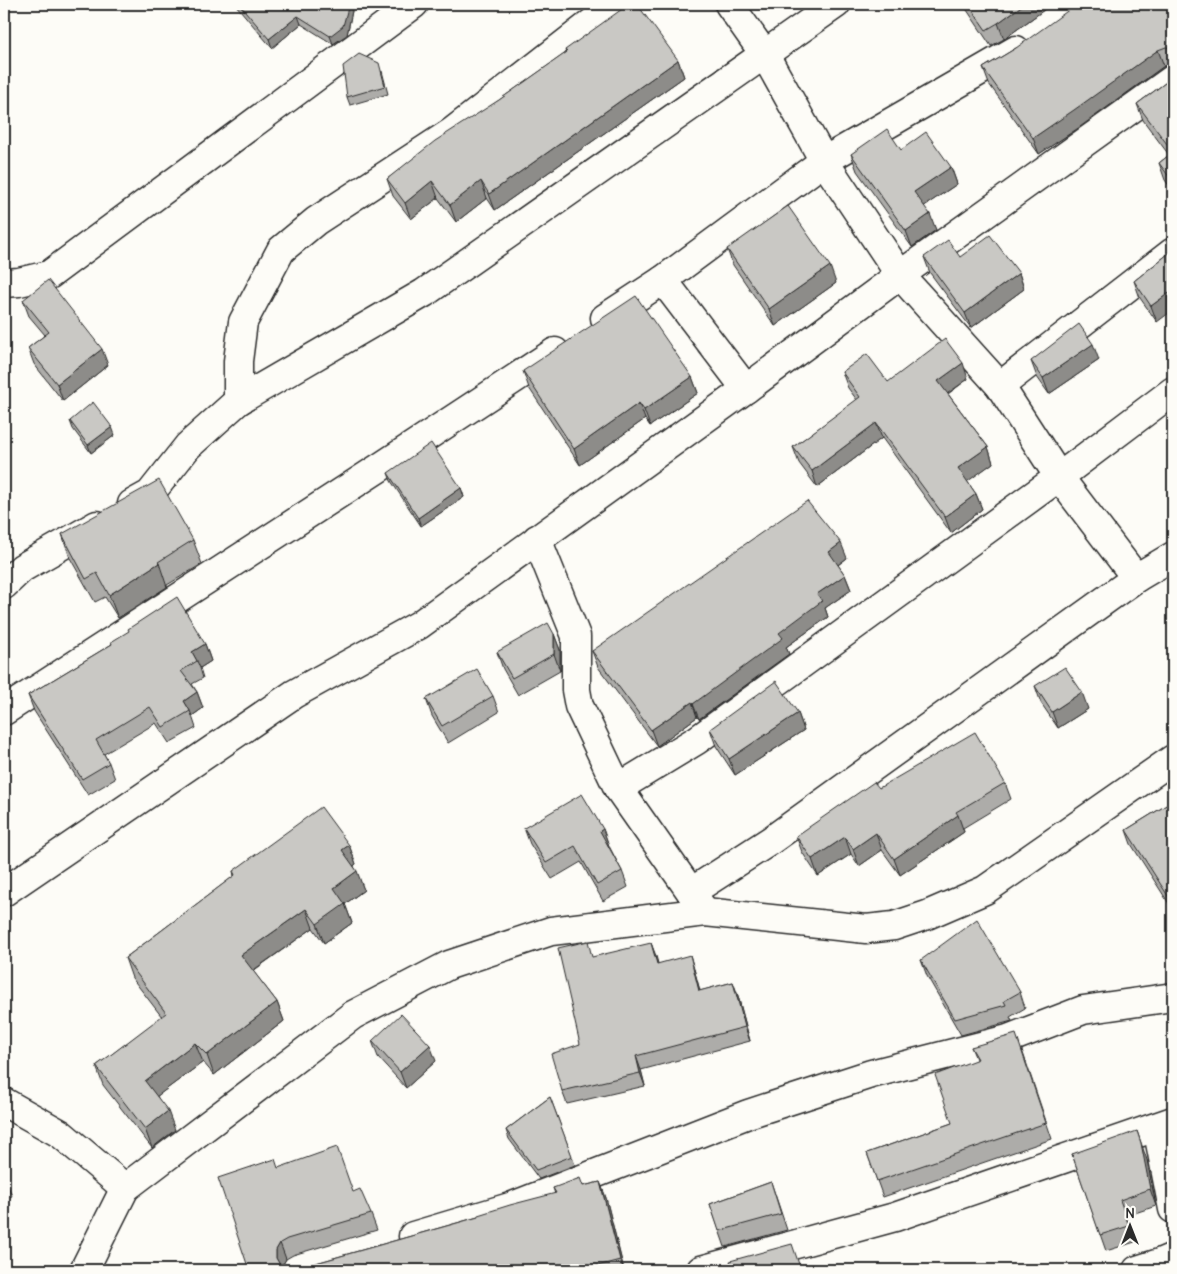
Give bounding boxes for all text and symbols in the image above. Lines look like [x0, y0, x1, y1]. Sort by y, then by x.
north arrow [1104, 1202, 1154, 1252]
text: N [1125, 1204, 1135, 1222]

